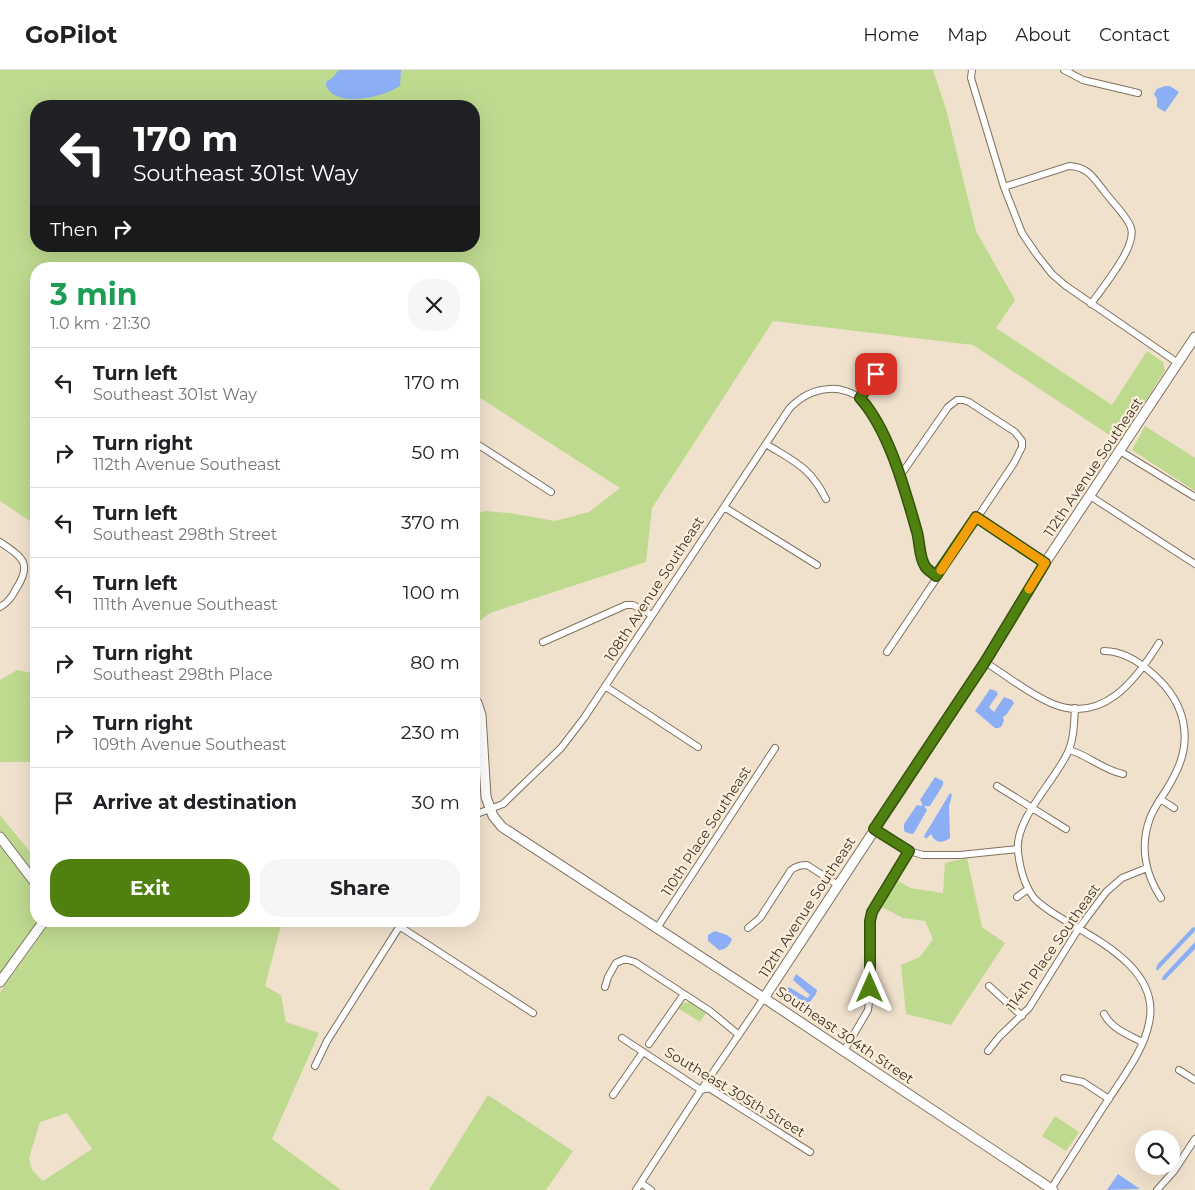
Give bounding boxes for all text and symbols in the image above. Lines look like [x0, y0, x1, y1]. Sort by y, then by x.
text: GoPilot [25, 20, 117, 49]
text: Home [863, 24, 919, 46]
text: Map [947, 24, 987, 46]
text: About [1015, 24, 1071, 46]
text: Contact [1099, 24, 1170, 46]
text: 170 m [133, 117, 238, 160]
icon: left [50, 120, 115, 185]
text: Southeast 301st Way [133, 160, 358, 187]
icon: right [108, 215, 136, 243]
text: Then [50, 218, 98, 241]
text: 3 min [50, 276, 137, 313]
button: close [408, 279, 460, 331]
text: 1.0 km · 21:30 [50, 314, 150, 333]
pin [855, 353, 897, 395]
icon: arrive [862, 360, 890, 388]
text: Turn left [93, 362, 178, 385]
icon: left [50, 369, 78, 397]
text: 170 m [405, 371, 460, 394]
text: Southeast 301st Way [93, 385, 257, 404]
street label: 112th Avenue Southeast [1040, 394, 1147, 540]
text: Turn right [93, 432, 193, 455]
icon: right [50, 439, 78, 467]
text: 50 m [412, 441, 460, 464]
text: 112th Avenue Southeast [93, 455, 281, 474]
text: Turn left [93, 502, 178, 525]
icon: left [50, 509, 78, 537]
text: 370 m [401, 511, 460, 534]
street label: 108th Avenue Southeast [600, 513, 708, 665]
text: Southeast 298th Street [93, 525, 277, 544]
text: Turn left [93, 572, 178, 595]
icon: left [50, 579, 78, 607]
text: 100 m [403, 581, 460, 604]
text: 111th Avenue Southeast [93, 595, 278, 614]
text: Turn right [93, 642, 193, 665]
icon: right [50, 649, 78, 677]
text: 80 m [410, 651, 460, 674]
text: Southeast 298th Place [93, 665, 273, 684]
text: Turn right [93, 712, 193, 735]
icon: right [50, 719, 78, 747]
text: 230 m [401, 721, 460, 744]
text: 109th Avenue Southeast [93, 735, 286, 754]
street label: 110th Place Southeast [657, 762, 755, 899]
icon: arrive [50, 789, 78, 817]
text: Arrive at destination [93, 791, 297, 814]
text: 30 m [412, 791, 460, 814]
street label: 112th Avenue Southeast [755, 833, 859, 981]
button: Exit [50, 859, 250, 917]
button: Share [260, 859, 460, 917]
street label: 114th Place Southeast [1002, 880, 1104, 1014]
position arrow [843, 961, 895, 1013]
street label: Southeast 304th Street [773, 982, 918, 1088]
street label: Southeast 305th Street [661, 1043, 809, 1141]
map controls [1135, 1130, 1180, 1175]
button: search [1135, 1130, 1180, 1175]

